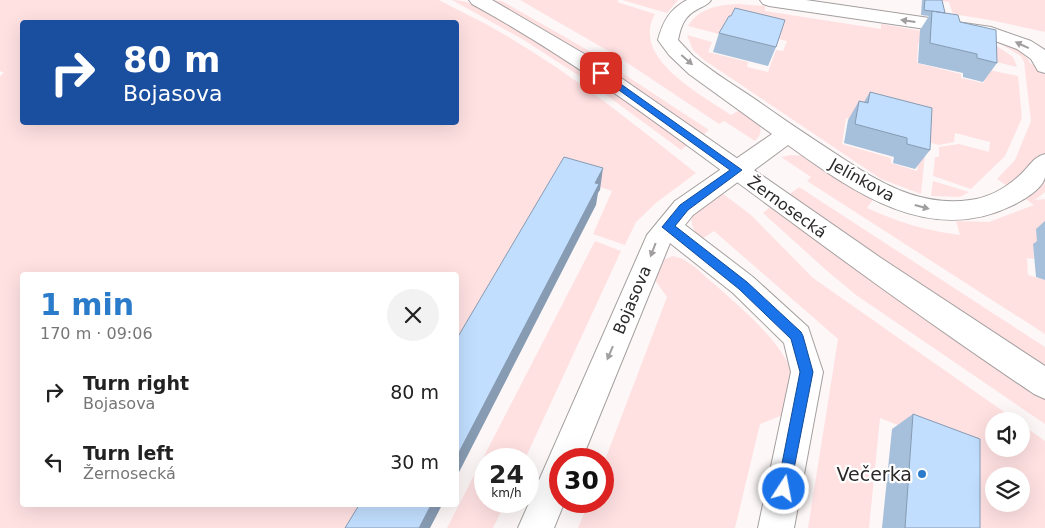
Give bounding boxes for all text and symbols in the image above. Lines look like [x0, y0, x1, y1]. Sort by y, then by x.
one-way arrow [899, 16, 915, 24]
icon: right [40, 40, 105, 105]
text: 80 m [123, 40, 220, 80]
one-way arrow [1015, 41, 1029, 49]
pin [580, 52, 622, 94]
one-way arrow [681, 54, 693, 65]
icon: arrive [587, 59, 615, 87]
text: Bojasova [123, 81, 223, 106]
street label: Jelínkova [825, 154, 898, 206]
street label: Žernosecká [744, 172, 830, 242]
one-way arrow [914, 203, 929, 211]
one-way arrow [649, 243, 657, 258]
street label: Bojasova [609, 263, 655, 337]
text: 1 min [40, 287, 134, 322]
button: close [387, 289, 439, 341]
text: 170 m · 09:06 [40, 324, 153, 343]
one-way arrow [606, 346, 614, 360]
text: Turn right [83, 372, 189, 394]
icon: right [40, 378, 68, 406]
text: 80 m [390, 381, 439, 403]
text: Bojasova [83, 394, 155, 413]
map controls [985, 412, 1030, 512]
button: sound [985, 412, 1030, 457]
text: Turn left [83, 442, 174, 464]
icon: left [40, 448, 68, 476]
speed limit sign: 30 [549, 448, 614, 513]
text: 30 m [390, 451, 439, 473]
text: 24 [489, 460, 524, 489]
position arrow [757, 462, 809, 514]
place label: Večerka [837, 463, 912, 485]
text: Žernosecká [83, 464, 176, 483]
button: layers [985, 467, 1030, 512]
marker: Večerka [916, 468, 928, 480]
text: km/h [491, 486, 522, 500]

